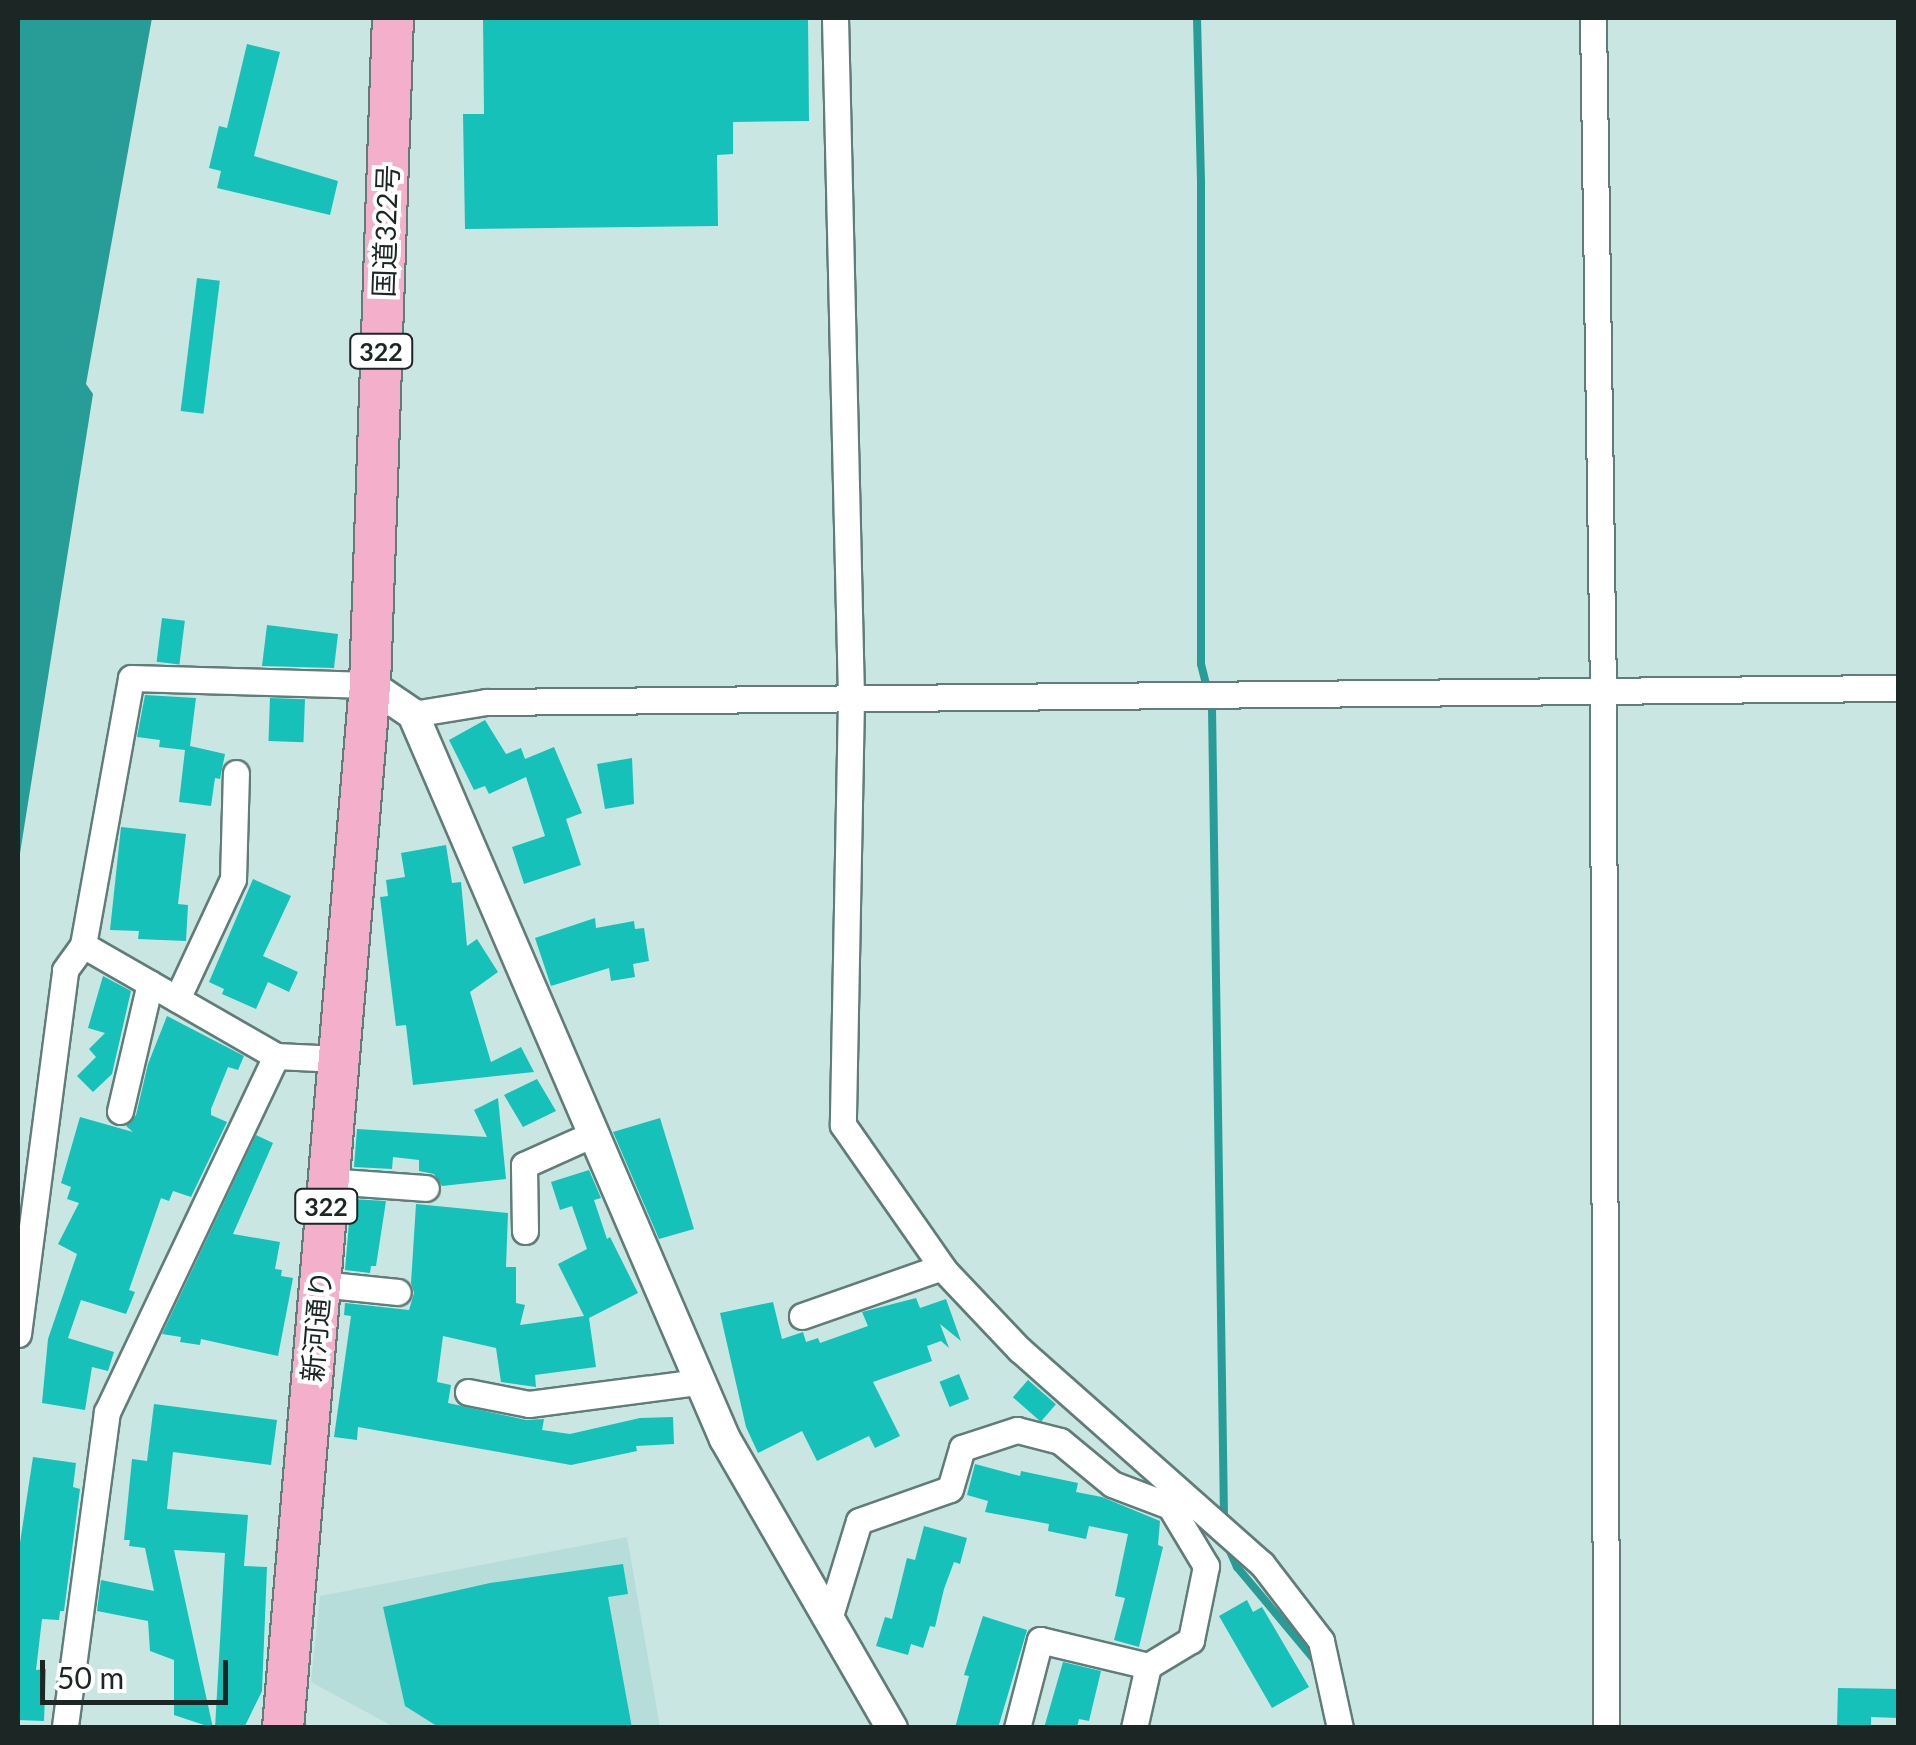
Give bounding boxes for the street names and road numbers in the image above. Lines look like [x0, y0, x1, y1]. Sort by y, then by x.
street label: 国道322号 [366, 164, 404, 298]
road number: 322 [348, 331, 414, 371]
road number: 322 [294, 1186, 358, 1226]
street label: 新河通り [294, 1269, 338, 1383]

